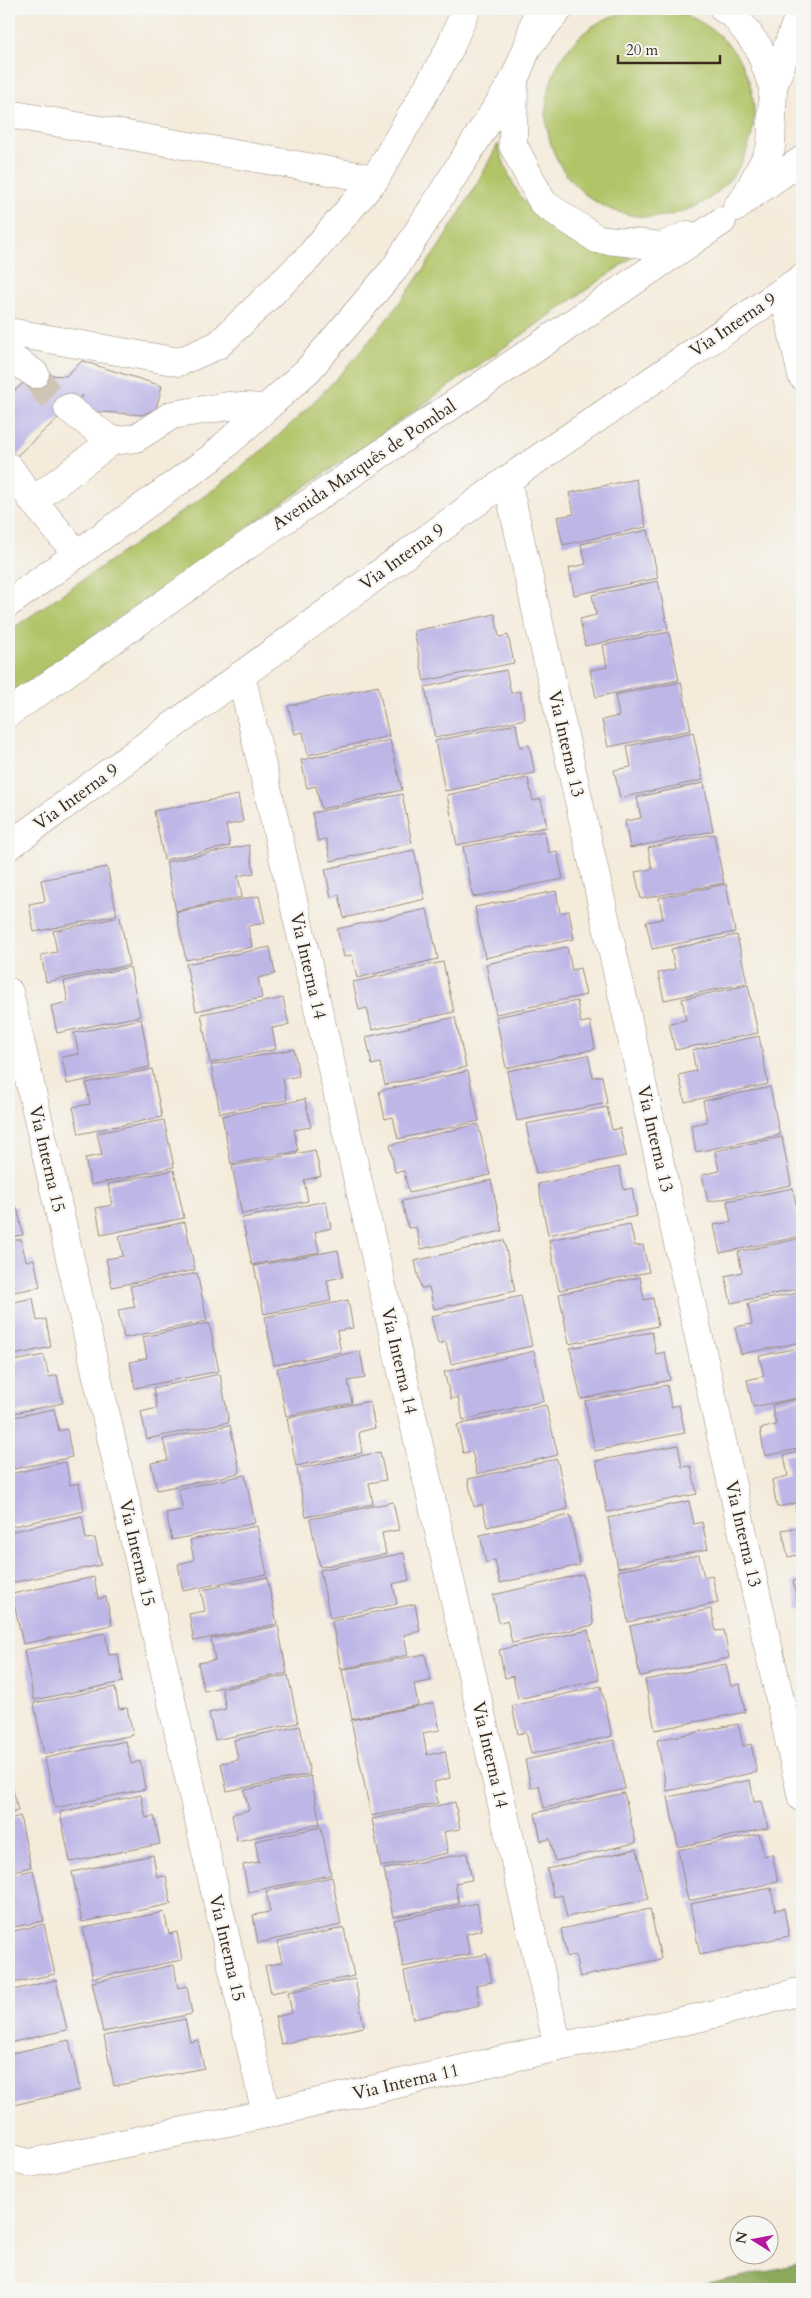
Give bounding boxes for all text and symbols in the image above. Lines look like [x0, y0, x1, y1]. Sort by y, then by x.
scale bar [618, 32, 721, 64]
text: 20 m [626, 40, 658, 60]
street label: Via Interna 9 [685, 287, 781, 363]
street label: Avenida Marquês de Pombal [267, 394, 462, 536]
street label: Via Interna 9 [354, 518, 450, 596]
street label: Via Interna 13 [542, 688, 590, 800]
street label: Via Interna 9 [28, 758, 124, 836]
street label: Via Interna 14 [284, 910, 332, 1022]
street label: Via Interna 13 [631, 1083, 679, 1195]
street label: Via Interna 15 [23, 1103, 71, 1215]
street label: Via Interna 14 [375, 1305, 423, 1417]
street label: Via Interna 13 [719, 1478, 767, 1590]
street label: Via Interna 15 [113, 1497, 161, 1609]
street label: Via Interna 14 [466, 1699, 514, 1811]
street label: Via Interna 15 [203, 1892, 251, 2004]
street label: Via Interna 11 [350, 2058, 462, 2106]
north arrow [728, 2216, 778, 2266]
text: N [731, 2230, 752, 2245]

